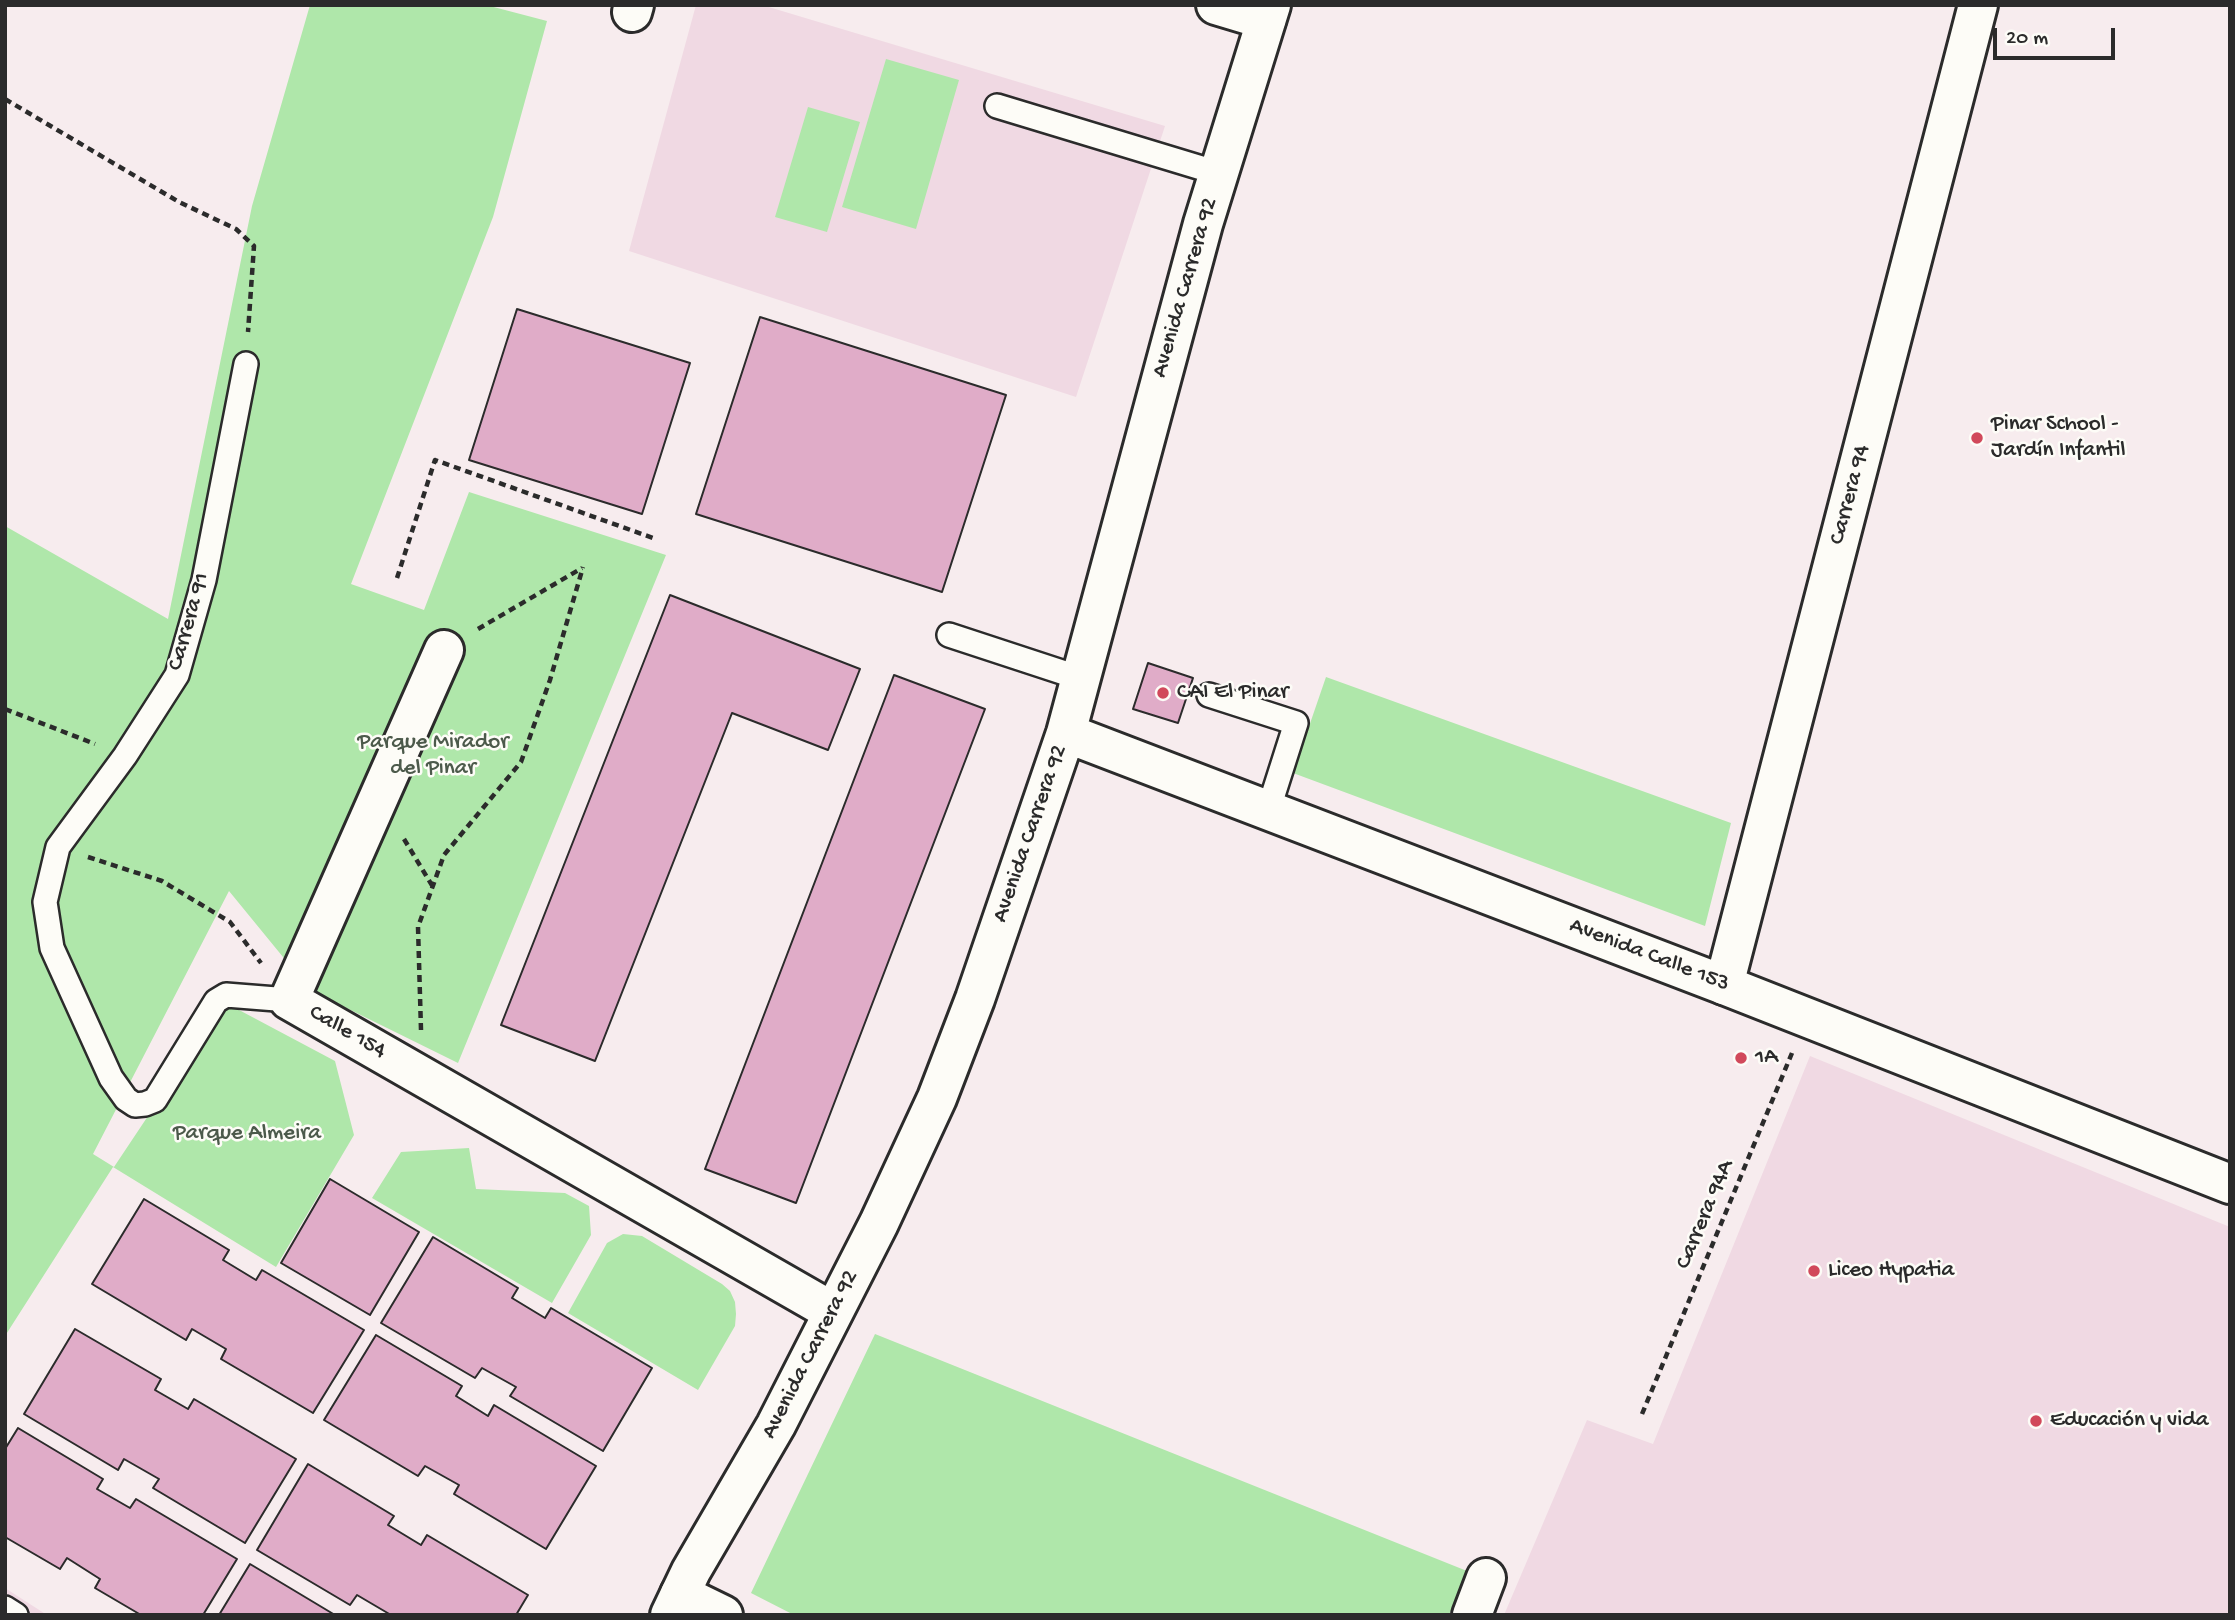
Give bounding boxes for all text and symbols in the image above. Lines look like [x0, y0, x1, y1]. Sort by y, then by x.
scale bar [1997, 14, 2120, 58]
text: 20 m [2006, 27, 2048, 52]
street label: Avenida Carrera 92 [1147, 195, 1225, 381]
place label: Pinar School - Jardín Infantil [1991, 411, 2126, 465]
marker: Pinar School - Jardín Infantil [1969, 430, 1985, 446]
street label: Carrera 94 [1824, 442, 1878, 548]
street label: Carrera 91 [163, 570, 217, 674]
place label: CAI El Pinar [1177, 679, 1288, 707]
marker: CAI El Pinar [1155, 685, 1171, 701]
park label: Parque Mirador del Pinar [358, 729, 508, 783]
street label: Avenida Carrera 92 [988, 742, 1074, 926]
street label: Avenida Calle 153 [1565, 913, 1733, 999]
street label: Calle 154 [303, 1000, 391, 1066]
place label: 1A [1755, 1044, 1778, 1072]
marker: 1A [1733, 1050, 1749, 1066]
park label: Parque Almeira [173, 1120, 321, 1148]
street label: Carrera 94A [1671, 1156, 1741, 1274]
place label: Liceo Hypatia [1828, 1257, 1954, 1285]
marker: Liceo Hypatia [1806, 1263, 1822, 1279]
street label: Avenida Carrera 92 [757, 1266, 865, 1444]
place label: Educación y vida [2050, 1407, 2208, 1435]
marker: Educación y vida [2028, 1413, 2044, 1429]

